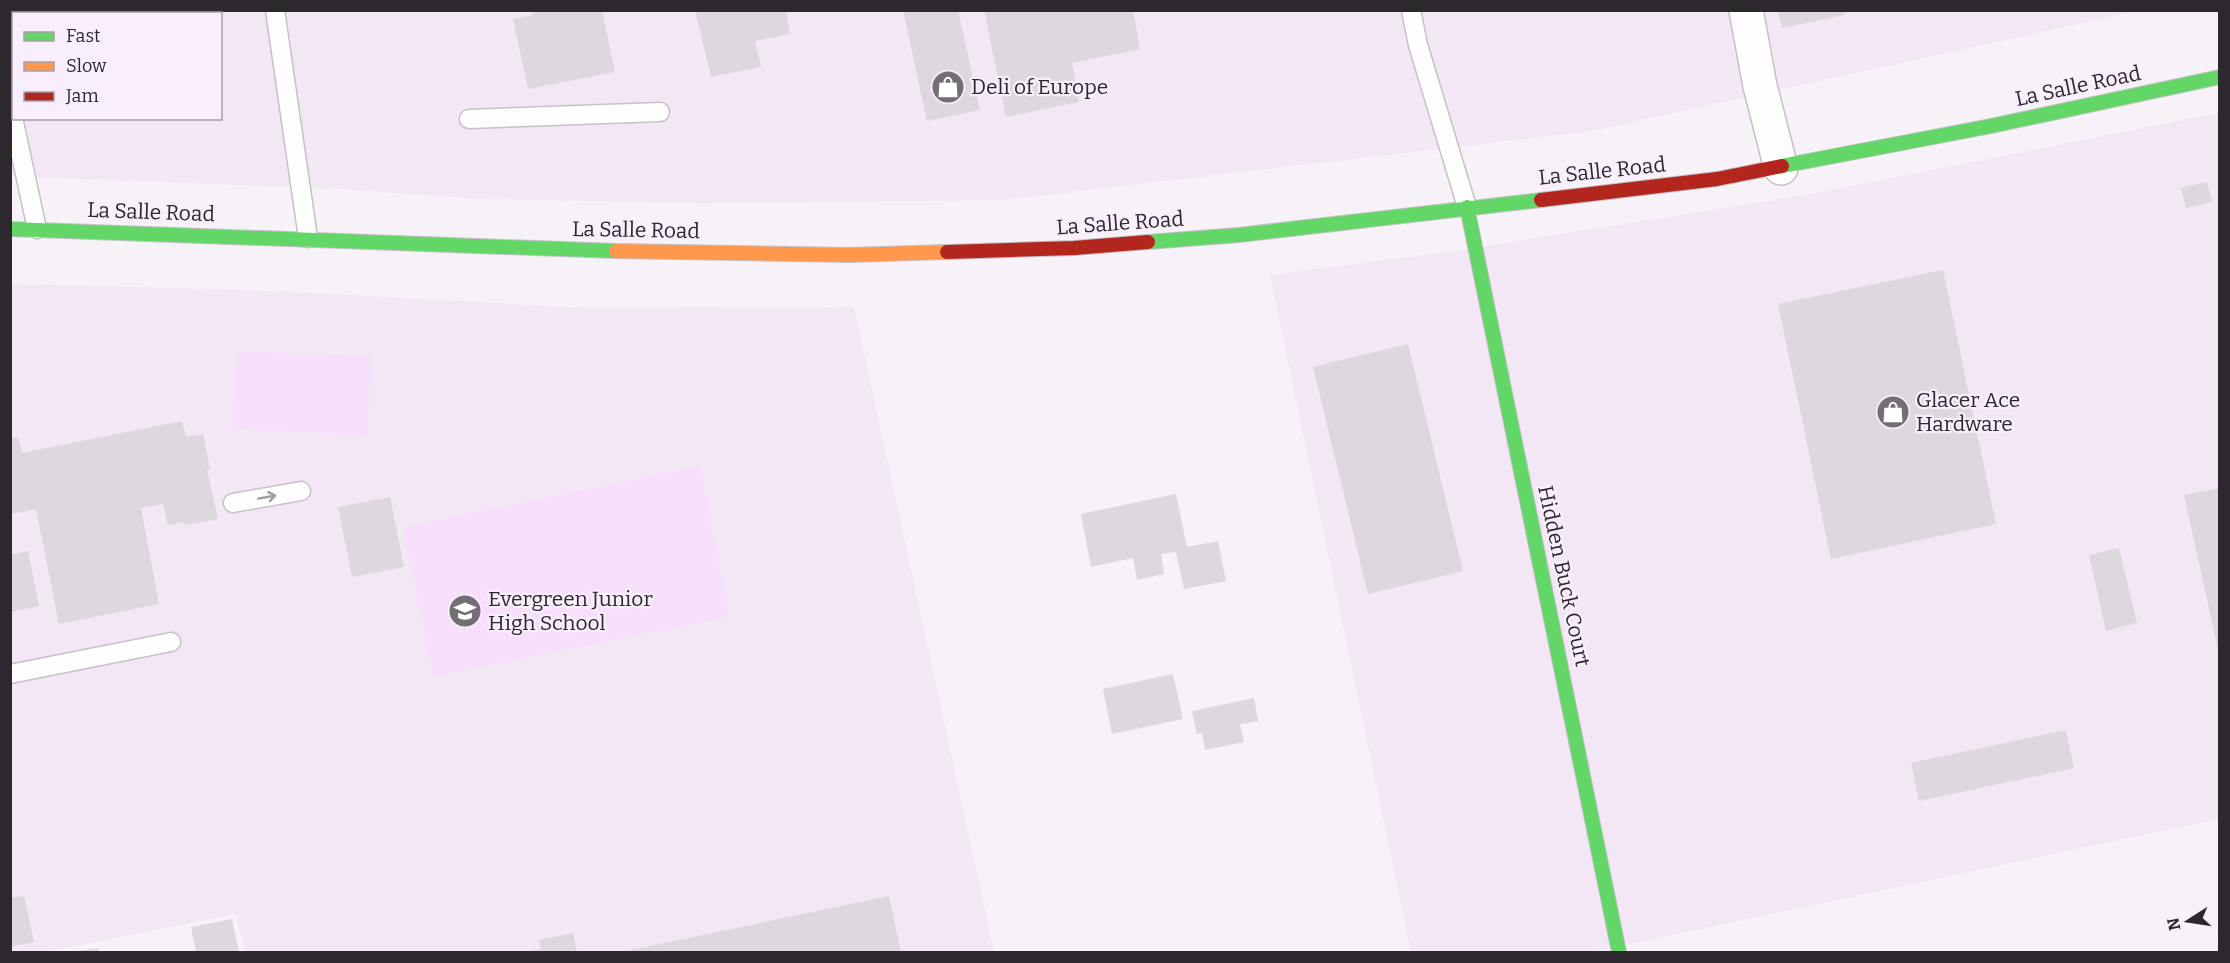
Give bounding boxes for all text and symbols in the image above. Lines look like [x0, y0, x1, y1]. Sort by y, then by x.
legend [12, 12, 222, 120]
text: Fast [66, 25, 101, 47]
text: Slow [66, 55, 107, 77]
street label: La Salle Road [2013, 60, 2143, 112]
shop icon: Deli of Europe [930, 69, 966, 105]
place label: Deli of Europe [971, 74, 1108, 100]
text: Jam [65, 85, 99, 107]
street label: La Salle Road [1537, 151, 1667, 191]
street label: La Salle Road [87, 197, 215, 227]
street label: La Salle Road [1055, 206, 1185, 240]
street label: La Salle Road [572, 216, 700, 244]
place label: Glacer Ace Hardware [1916, 387, 2020, 437]
shop icon: Glacer Ace Hardware [1875, 394, 1911, 430]
street label: Hidden Buck Court [1532, 483, 1596, 669]
one-way arrow [257, 491, 276, 502]
place label: Evergreen Junior High School [488, 586, 653, 636]
school or university icon: Evergreen Junior High School [447, 593, 483, 629]
north arrow [2158, 891, 2218, 951]
text: N [2163, 916, 2184, 932]

